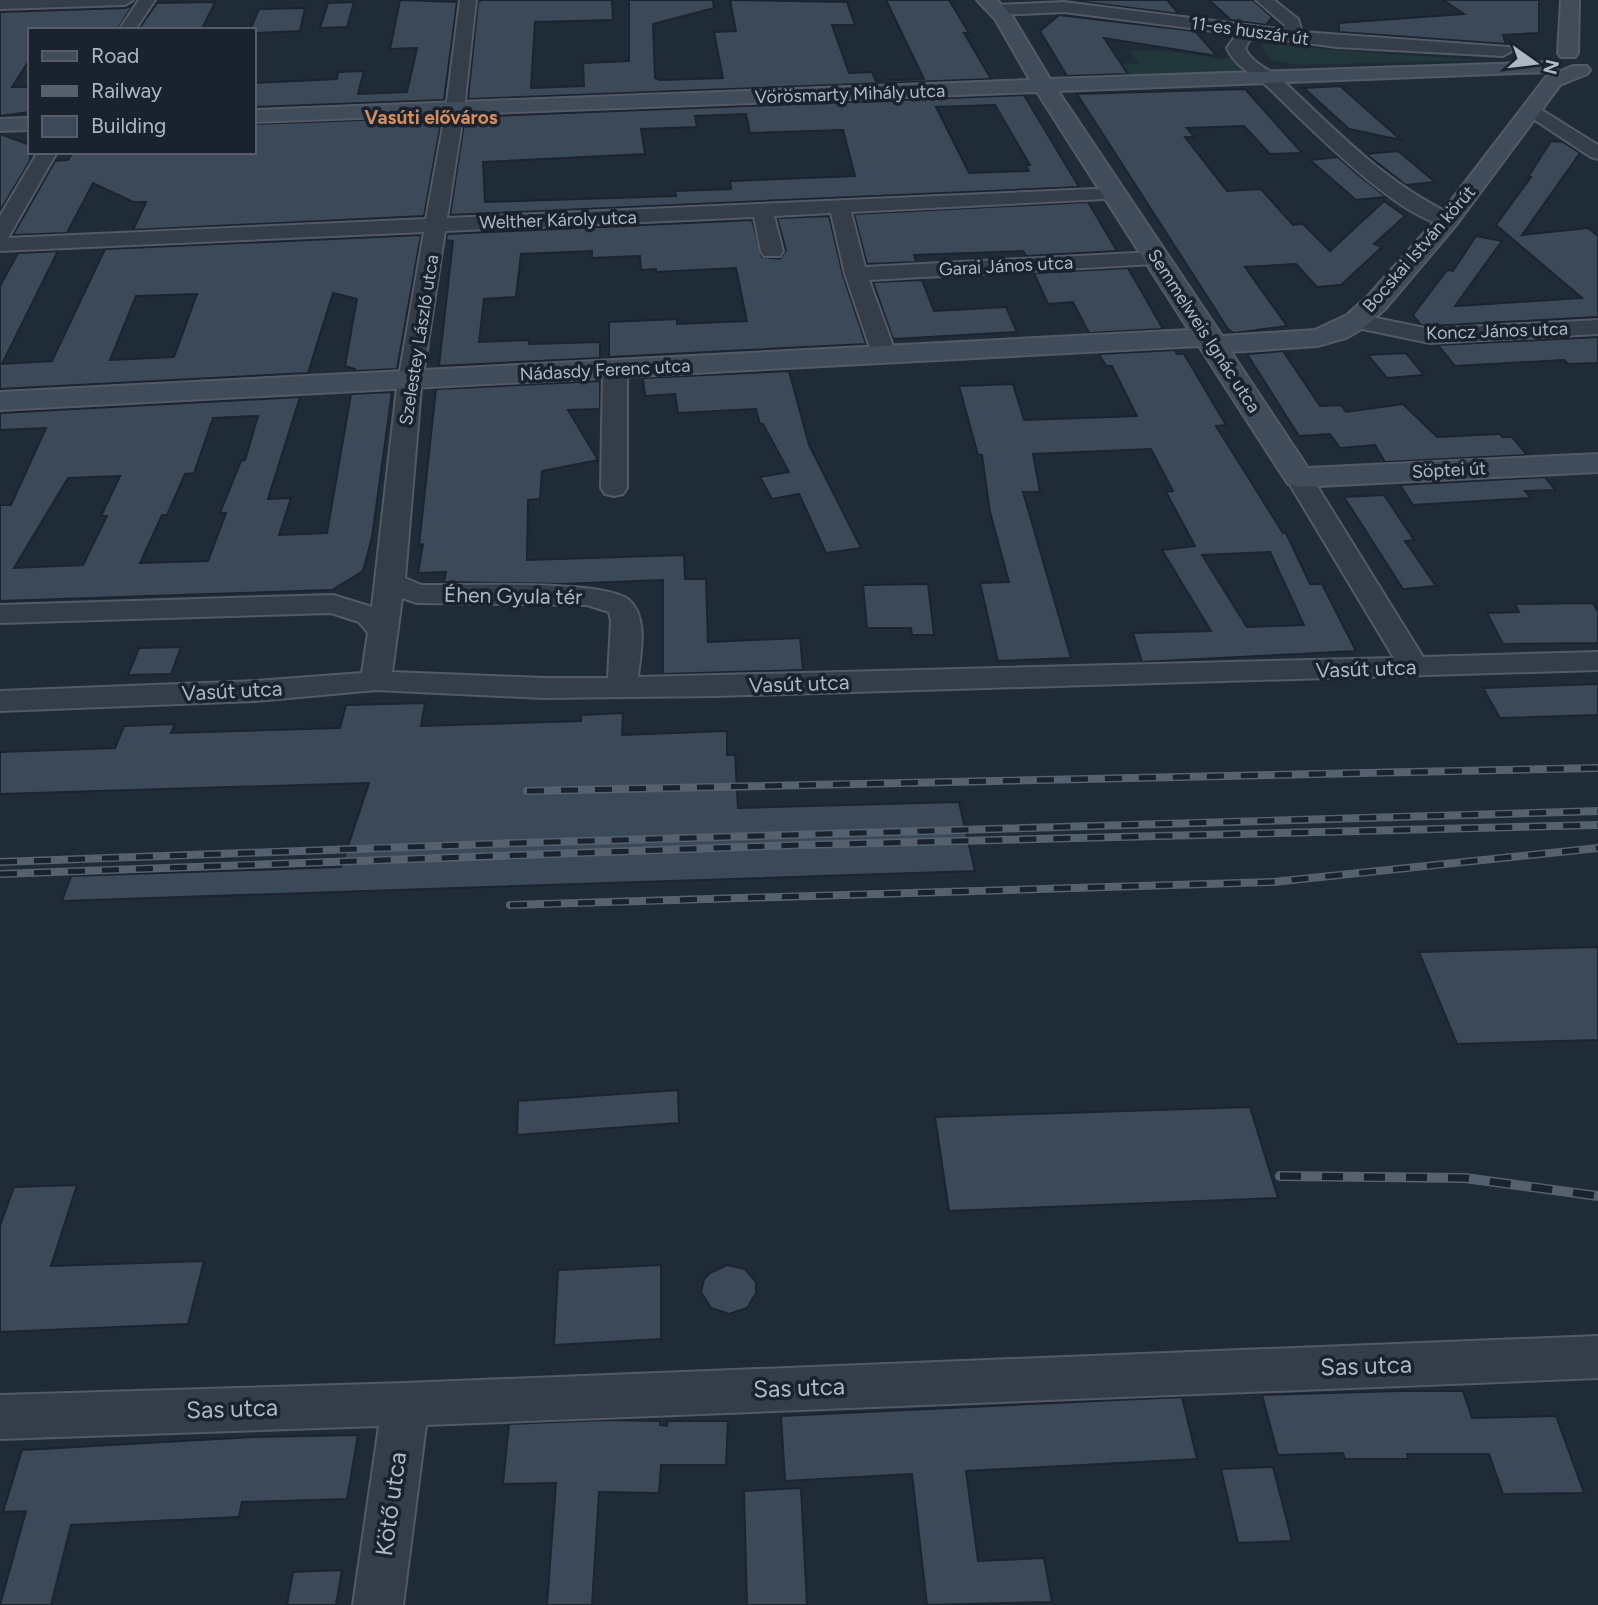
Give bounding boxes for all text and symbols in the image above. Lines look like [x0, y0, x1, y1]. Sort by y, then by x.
street label: 11-es huszár út [1190, 12, 1311, 50]
legend [28, 28, 256, 154]
north arrow [1500, 28, 1570, 98]
text: Road [91, 43, 139, 68]
text: N [1538, 57, 1564, 77]
text: Railway [91, 78, 162, 103]
street label: Vörösmarty Mihály utca [754, 80, 946, 108]
district label: Vasúti előváros [364, 106, 498, 129]
text: Building [91, 113, 166, 138]
street label: Bocskai István körút [1358, 181, 1480, 317]
street label: Welther Károly utca [479, 206, 637, 234]
street label: Semmelweis Ignác utca [1143, 245, 1265, 417]
street label: Garai János utca [938, 252, 1074, 280]
street label: Szelestey László utca [395, 253, 443, 427]
street label: Koncz János utca [1426, 318, 1568, 344]
street label: Nádasdy Ferenc utca [519, 355, 691, 385]
street label: Söptei út [1411, 457, 1487, 483]
street label: Éhen Gyula tér [444, 582, 582, 609]
street label: Vasút utca [1315, 654, 1417, 683]
street label: Vasút utca [748, 669, 850, 698]
street label: Vasút utca [181, 675, 283, 706]
street label: Sas utca [1320, 1349, 1412, 1382]
street label: Sas utca [753, 1371, 845, 1404]
street label: Sas utca [186, 1392, 278, 1425]
street label: Kötő utca [369, 1450, 412, 1558]

